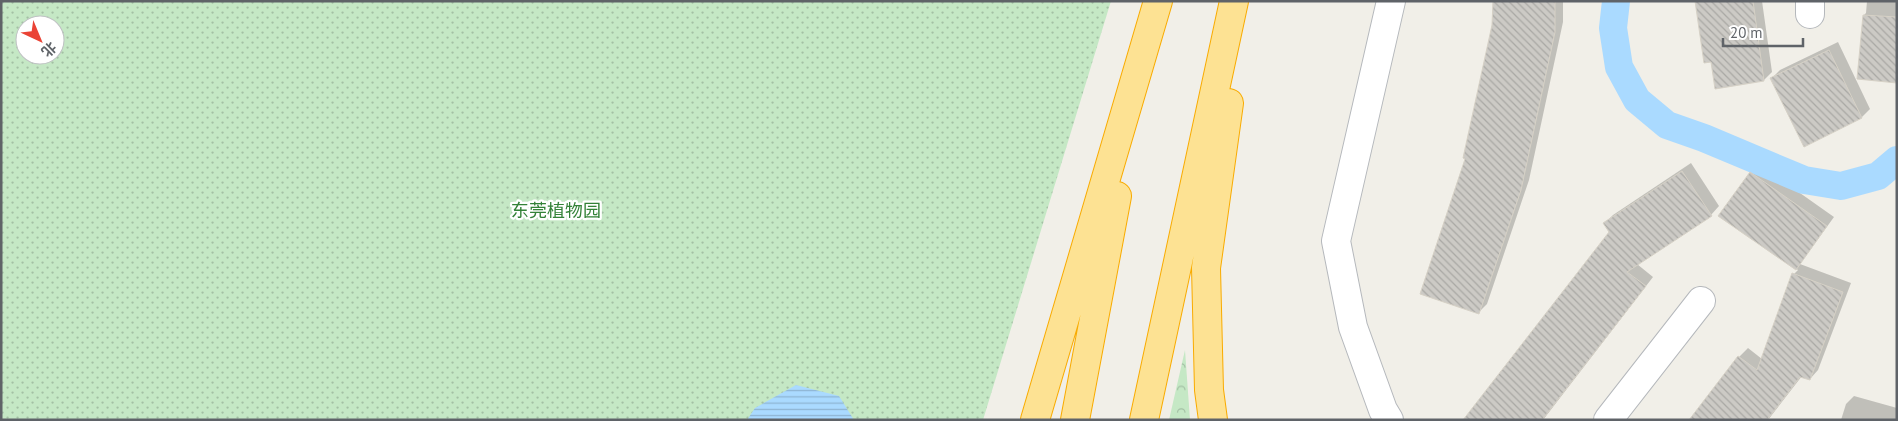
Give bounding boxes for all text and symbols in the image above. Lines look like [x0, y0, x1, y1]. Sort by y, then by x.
north arrow [15, 15, 65, 65]
scale bar [1723, 15, 1803, 47]
text: 20 m [1730, 23, 1763, 42]
text: 北 [38, 38, 60, 61]
park label: 东莞植物园 [511, 199, 601, 222]

